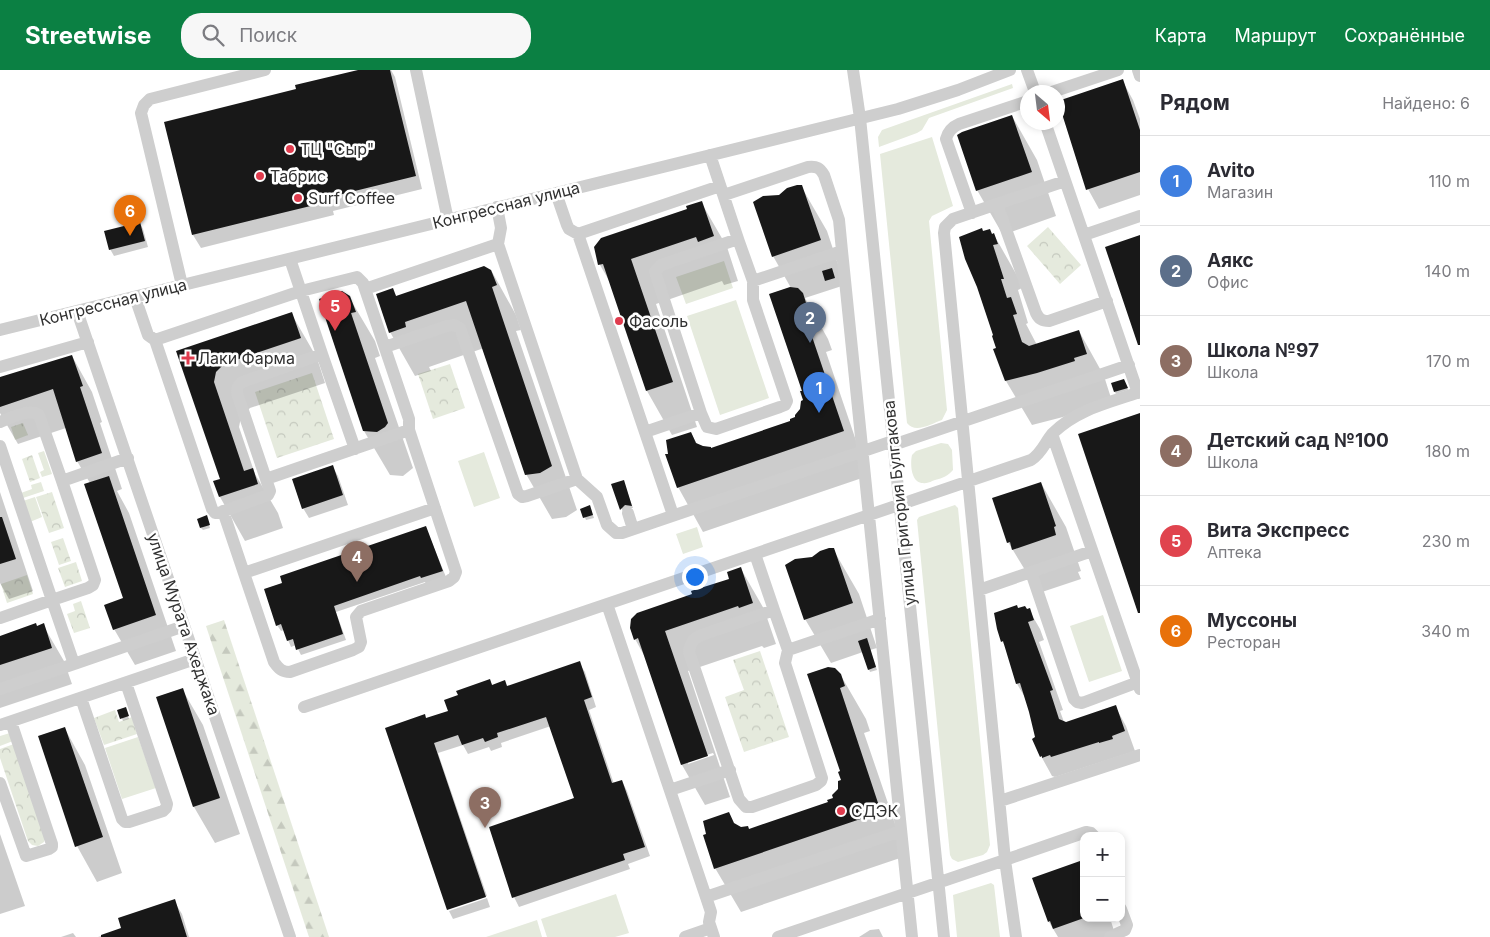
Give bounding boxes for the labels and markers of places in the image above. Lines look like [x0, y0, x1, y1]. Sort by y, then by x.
place label: ТЦ "Сыр" [300, 139, 374, 159]
marker: ТЦ "Сыр" [284, 143, 296, 155]
place label: Табрис [270, 166, 326, 186]
marker: Табрис [254, 170, 266, 182]
place label: Surf Coffee [308, 188, 395, 208]
marker: Surf Coffee [292, 192, 304, 204]
pin: 6 [114, 195, 146, 236]
pin: 5 [319, 290, 351, 331]
pin: 2 [794, 302, 826, 343]
place label: Фасоль [629, 311, 688, 331]
marker: Фасоль [613, 315, 625, 327]
place label: Лаки Фарма [198, 348, 295, 368]
marker: Лаки Фарма [182, 352, 194, 364]
pin: 1 [803, 372, 835, 413]
pin: 4 [341, 541, 373, 582]
pin: 3 [469, 787, 501, 828]
place label: СДЭК [851, 801, 898, 821]
marker: СДЭК [835, 805, 847, 817]

